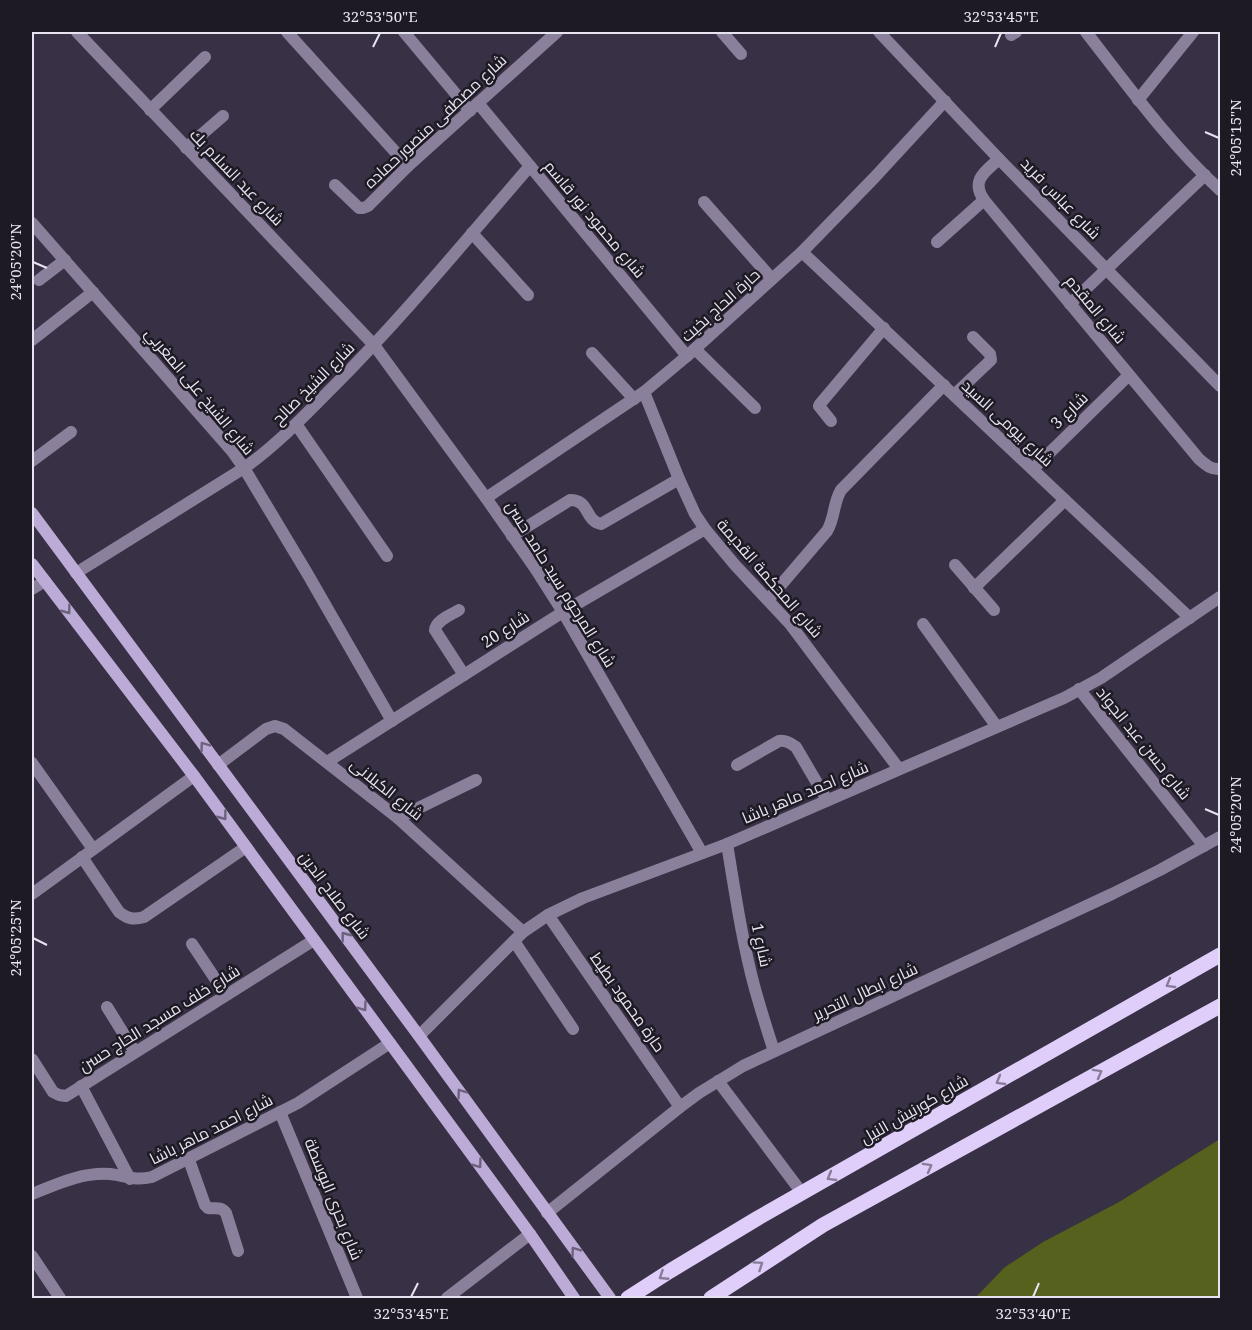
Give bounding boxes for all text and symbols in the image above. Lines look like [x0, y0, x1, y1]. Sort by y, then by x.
text: 32°53'50"E [342, 6, 418, 26]
text: 32°53'45"E [963, 6, 1039, 26]
street label: شارع مصطفى منصور حماده [359, 49, 512, 194]
text: 24°05'15"N [1225, 99, 1245, 177]
street label: شارع عبد السلام بك [184, 124, 289, 231]
street label: شارع عباس فريد [1015, 152, 1106, 245]
street label: شارع محمود نور قاسم [539, 156, 651, 283]
text: 24°05'20"N [5, 223, 25, 301]
street label: حارة الحاج بخيت [676, 264, 765, 347]
street label: شارع المقدم [1060, 270, 1131, 349]
street label: شارع الشيخ على المغربي [138, 323, 260, 461]
street label: شارع الشيخ صالح [267, 337, 360, 430]
street label: شارع بيومى السيد [957, 375, 1059, 472]
street label: شارع 3 [1045, 387, 1093, 434]
street label: شارع المرحوم سيد حامد حسن [500, 497, 621, 672]
street label: شارع المحكمة القديمة [711, 514, 828, 643]
one-way arrow [60, 603, 71, 614]
street label: شارع 20 [477, 605, 534, 654]
street label: شارع حسن عبد الجواد [1091, 682, 1196, 805]
one-way arrow [200, 742, 211, 753]
street label: شارع الكيلانى [345, 753, 428, 826]
street label: شارع احمد ماهر باشا [738, 755, 872, 830]
text: 24°05'20"N [1225, 776, 1245, 854]
one-way arrow [216, 809, 227, 820]
street label: شارع صلاح الدين [294, 846, 375, 944]
text: 24°05'25"N [5, 899, 25, 977]
street label: شارع 1 [746, 921, 777, 969]
one-way arrow [342, 932, 353, 943]
street label: حارة محمود بطيط [585, 948, 671, 1056]
street label: شارع ابطال التحرير [808, 957, 921, 1026]
street label: شارع خلف مسجد الحاج حسن [74, 959, 244, 1078]
one-way arrow [1166, 977, 1176, 988]
one-way arrow [356, 1000, 367, 1011]
street label: شارع كورنيش النيل [856, 1069, 972, 1150]
one-way arrow [1092, 1069, 1103, 1080]
one-way arrow [996, 1073, 1006, 1085]
street label: شارع احمد ماهر باشا [146, 1088, 277, 1170]
one-way arrow [457, 1089, 468, 1100]
street label: شارع بحرى البوسطة [299, 1135, 368, 1264]
one-way arrow [471, 1157, 482, 1168]
one-way arrow [921, 1163, 932, 1174]
one-way arrow [826, 1170, 837, 1181]
one-way arrow [571, 1247, 582, 1258]
one-way arrow [753, 1262, 764, 1273]
one-way arrow [658, 1269, 669, 1280]
text: 32°53'45"E [373, 1303, 449, 1323]
text: 32°53'40"E [995, 1303, 1071, 1323]

